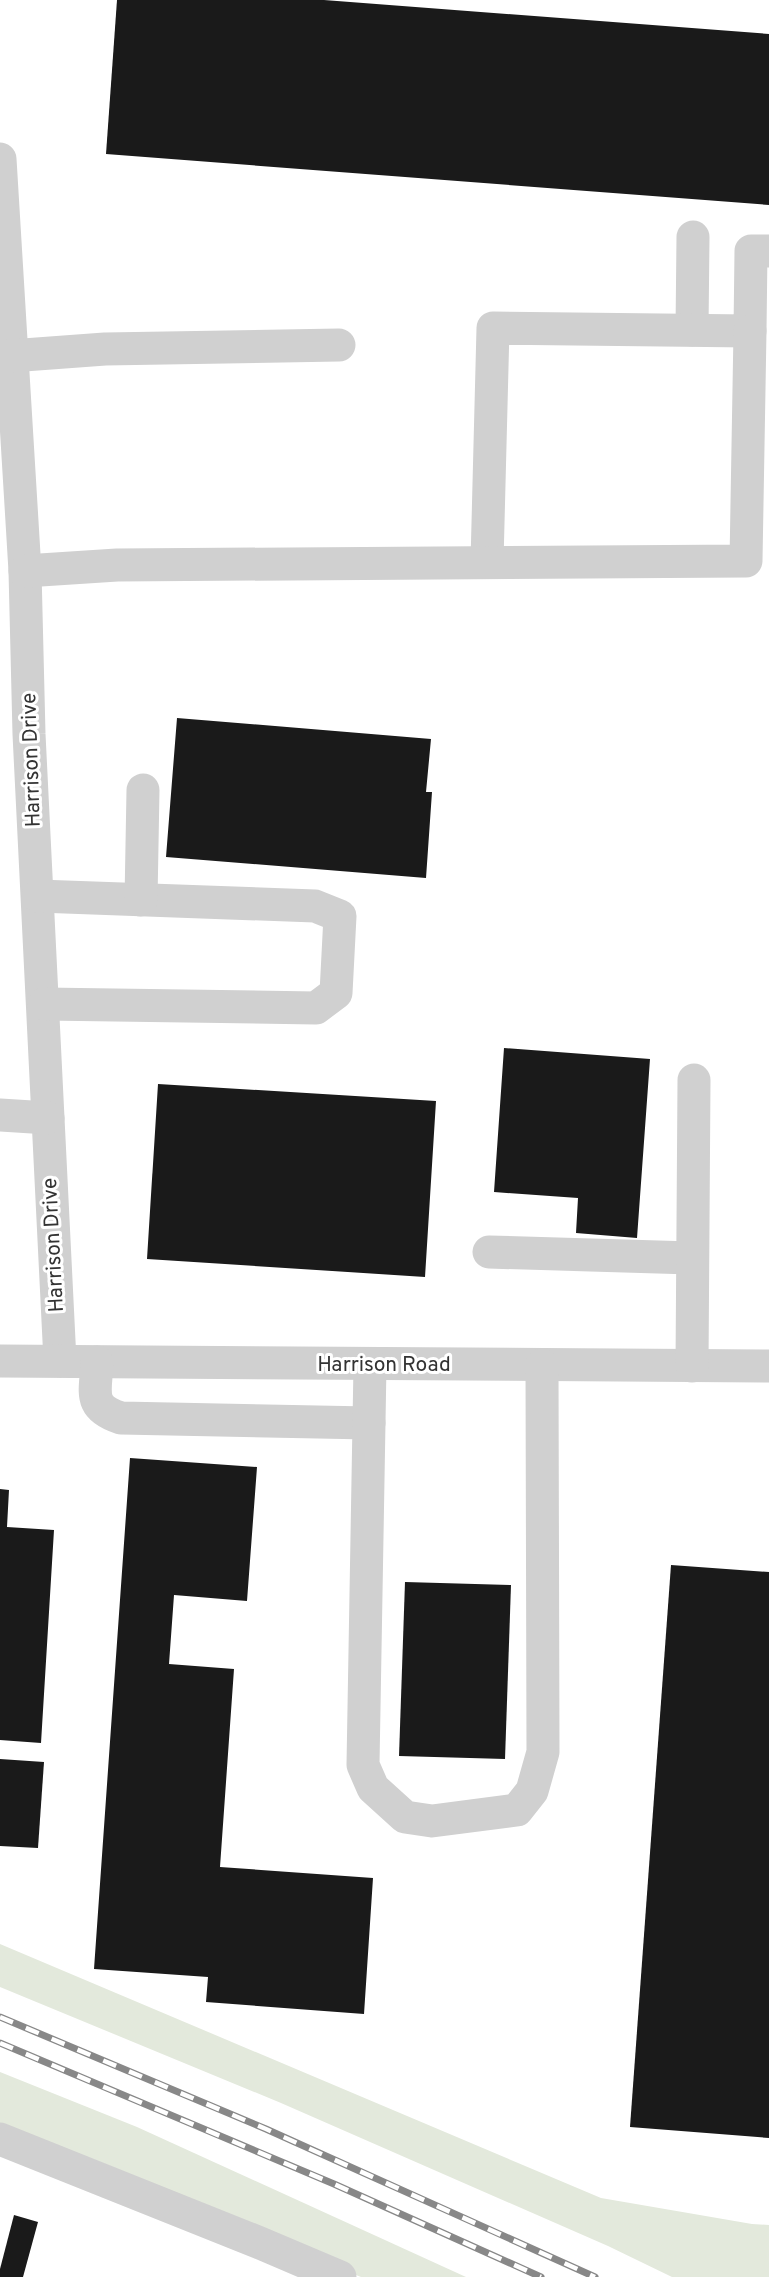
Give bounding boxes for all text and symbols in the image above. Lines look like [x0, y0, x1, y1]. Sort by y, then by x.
street label: Harrison Drive [16, 692, 48, 828]
street label: Harrison Drive [37, 1177, 71, 1313]
street label: Harrison Road [317, 1352, 451, 1379]

